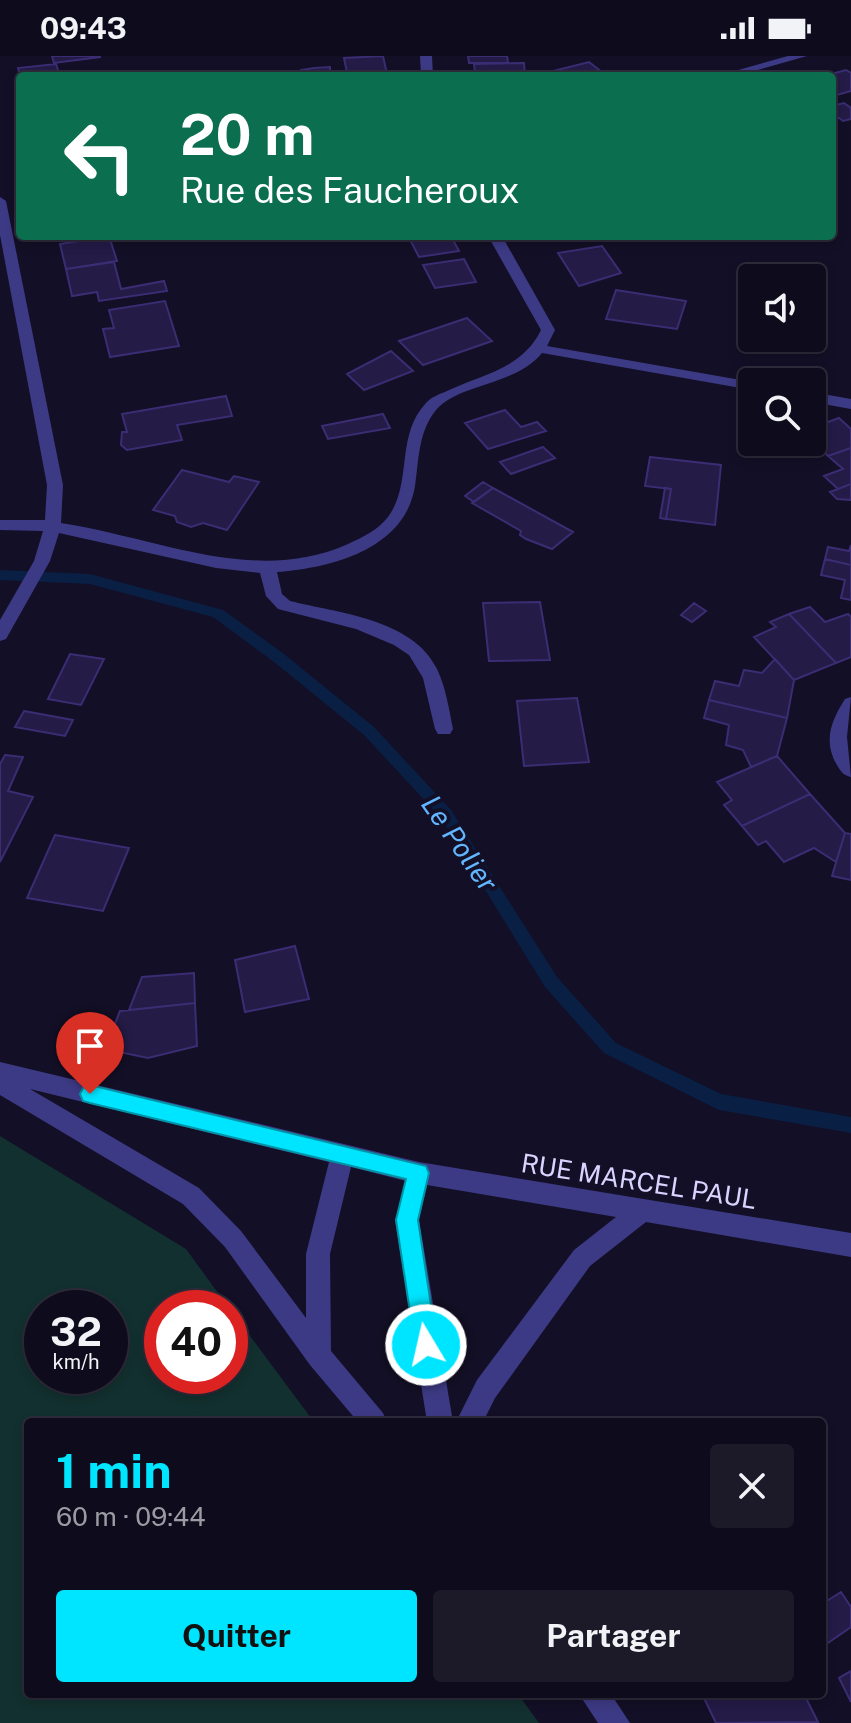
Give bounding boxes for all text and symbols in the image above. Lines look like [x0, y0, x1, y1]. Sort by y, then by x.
text: 09:43 [40, 10, 127, 46]
text: 20 m [180, 102, 314, 168]
icon: left [48, 104, 152, 208]
text: Rue des Faucheroux [180, 169, 520, 211]
map controls [738, 264, 826, 456]
button: sound [738, 264, 826, 352]
button: search [738, 368, 826, 456]
water label: Le Polier [415, 789, 505, 898]
pin [56, 1012, 124, 1094]
icon: arrive [68, 1024, 112, 1068]
street label: RUE MARCEL PAUL [519, 1147, 759, 1215]
speed limit sign: 40 [144, 1290, 248, 1394]
position arrow [384, 1303, 468, 1387]
text: 32 [50, 1308, 102, 1355]
text: km/h [52, 1350, 100, 1374]
text: 1 min [56, 1442, 172, 1499]
button: close [710, 1444, 794, 1528]
text: 60 m · 09:44 [56, 1501, 206, 1532]
button: Quitter [56, 1590, 417, 1682]
button: Partager [433, 1590, 794, 1682]

